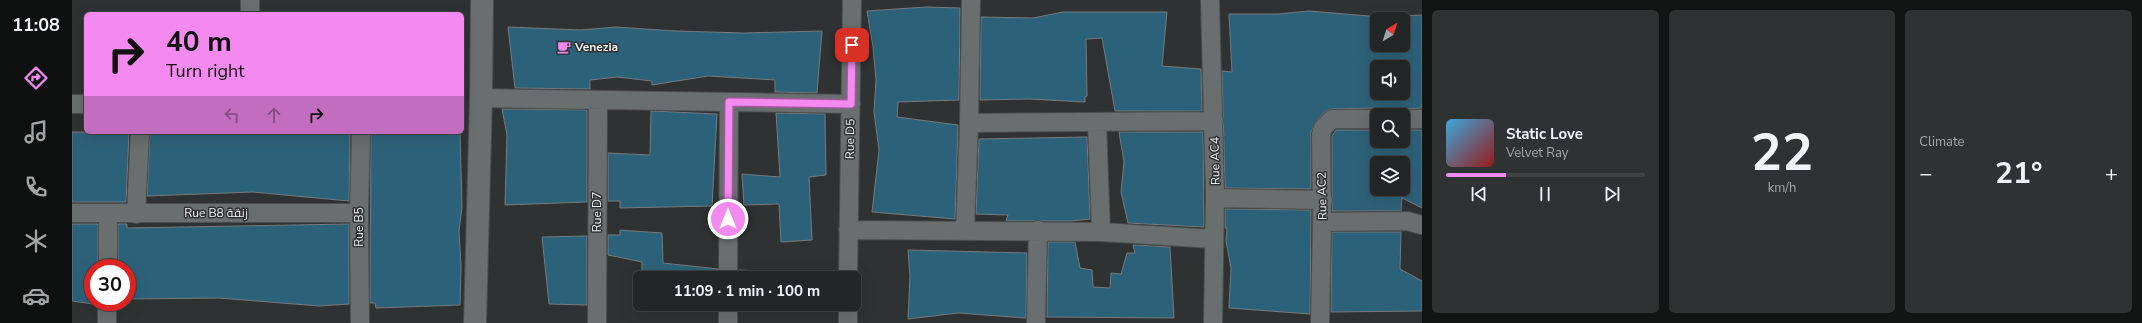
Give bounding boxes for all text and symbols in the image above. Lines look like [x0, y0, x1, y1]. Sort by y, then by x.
north arrow [1370, 12, 1410, 52]
map controls [1370, 12, 1410, 196]
text: 11:08 [12, 13, 60, 37]
text: 40 m [166, 23, 232, 61]
icon: right [100, 28, 152, 80]
pin [835, 28, 869, 62]
icon: arrive [841, 34, 863, 56]
cafe icon: Venezia [556, 39, 572, 55]
place label: Venezia [574, 39, 618, 55]
text: Turn right [166, 59, 245, 83]
button: sound [1370, 60, 1410, 100]
icon: directions [22, 64, 50, 92]
icon: left [221, 104, 243, 126]
icon: ahead [263, 104, 285, 126]
icon: right [305, 104, 327, 126]
button: search [1370, 108, 1410, 148]
text: 22 [1751, 117, 1813, 188]
icon: music [22, 118, 50, 146]
street label: Rue D5 [842, 119, 858, 159]
text: Static Love [1506, 124, 1583, 144]
text: Climate [1919, 133, 1964, 151]
street label: Rue AC4 [1207, 137, 1223, 185]
text: Velvet Ray [1506, 144, 1568, 162]
text: 21° [1995, 153, 2042, 194]
button: layers [1370, 156, 1410, 196]
text: − [1919, 159, 1933, 189]
text: + [2105, 159, 2118, 189]
street label: Rue AC2 [1314, 172, 1330, 220]
icon: phone [22, 173, 50, 201]
text: km/h [1768, 179, 1796, 197]
icon: previous [1468, 183, 1490, 205]
icon: pause [1534, 183, 1556, 205]
icon: next [1601, 183, 1623, 205]
street label: Rue D7 [589, 192, 605, 232]
position arrow [707, 198, 749, 240]
street label: Rue B8 زنقة [184, 205, 248, 221]
street label: Rue B5 [351, 207, 367, 247]
icon: climate [22, 227, 50, 255]
speed limit sign: 30 [84, 259, 136, 311]
text: 11:09 · 1 min · 100 m [674, 281, 820, 301]
icon: car [22, 282, 50, 310]

